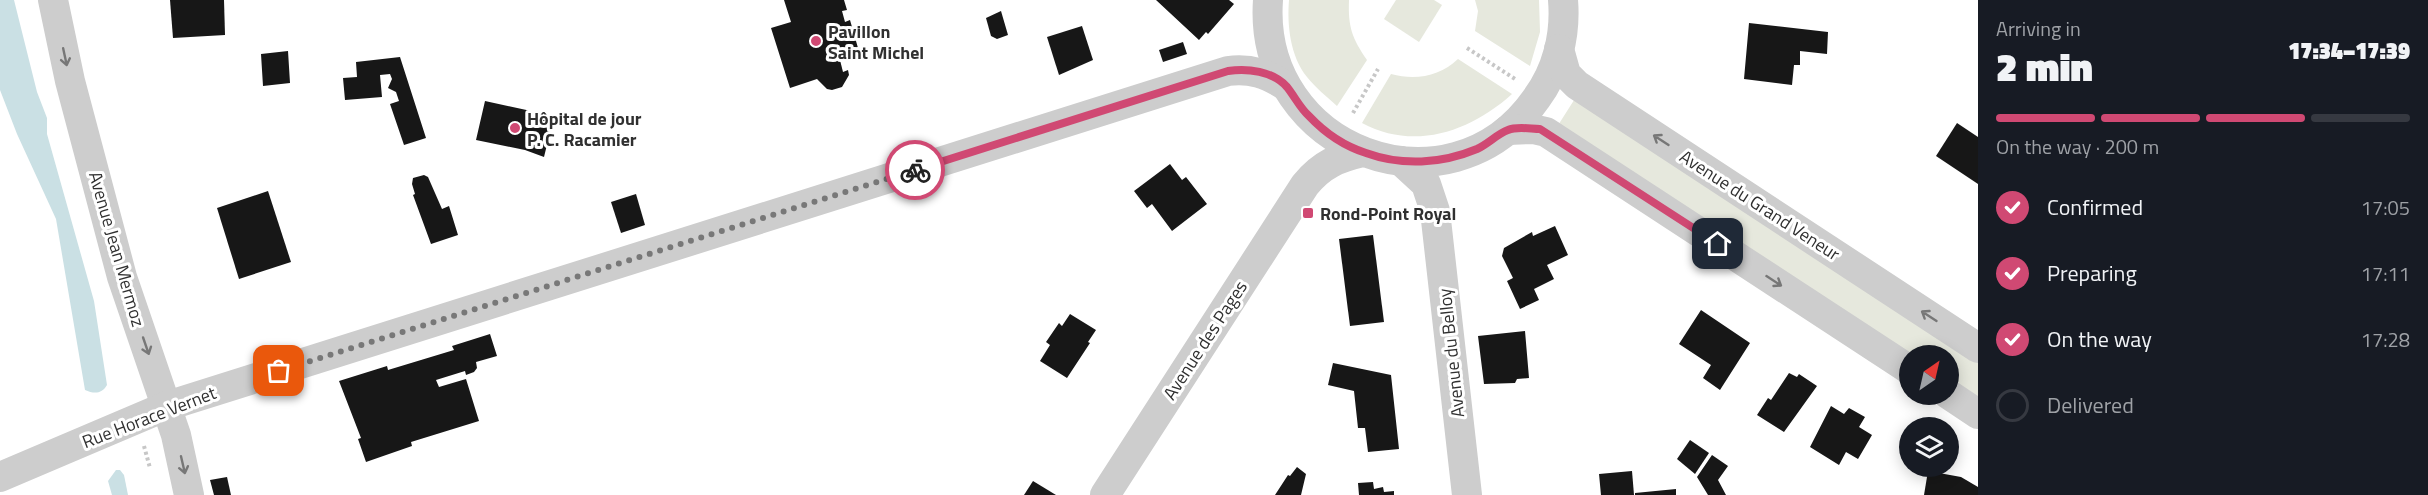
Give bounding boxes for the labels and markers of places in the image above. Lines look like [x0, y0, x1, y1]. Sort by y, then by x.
place label: Pavillon Saint Michel [828, 18, 924, 66]
marker: Pavillon Saint Michel [809, 34, 823, 48]
place label: Hôpital de jour P. C. Racamier [527, 105, 642, 153]
marker: Hôpital de jour P. C. Racamier [508, 121, 522, 135]
place label: Rond-Point Royal [1320, 200, 1456, 227]
marker: Rond-Point Royal [1301, 206, 1315, 220]
pin [1692, 218, 1743, 269]
pin [253, 345, 304, 396]

